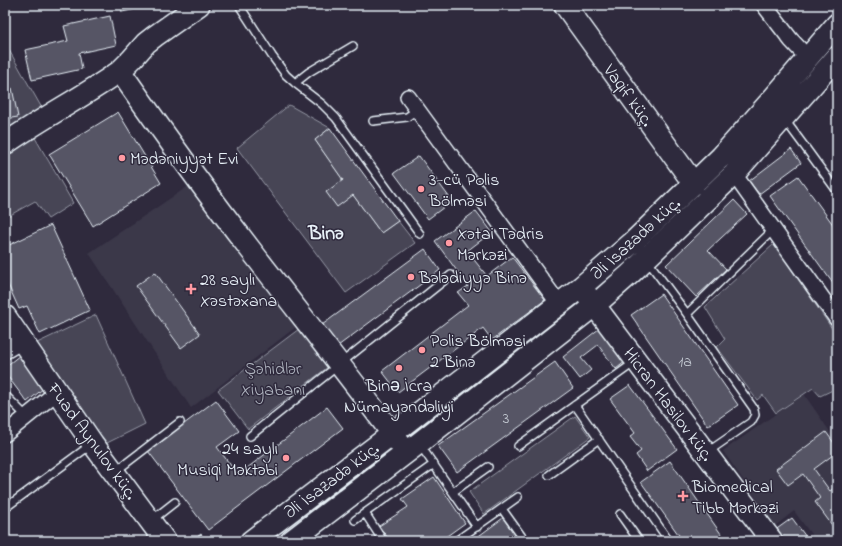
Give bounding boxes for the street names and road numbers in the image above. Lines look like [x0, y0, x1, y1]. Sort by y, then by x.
street label: Vaqif küç. [595, 59, 659, 133]
street label: Əli İsazadə küç. [585, 192, 688, 287]
street label: Hicran Hasilov küç. [616, 343, 719, 468]
street label: Fuad Aynulov küç. [39, 378, 143, 506]
street label: Əli İsazadə küç. [279, 437, 386, 526]

